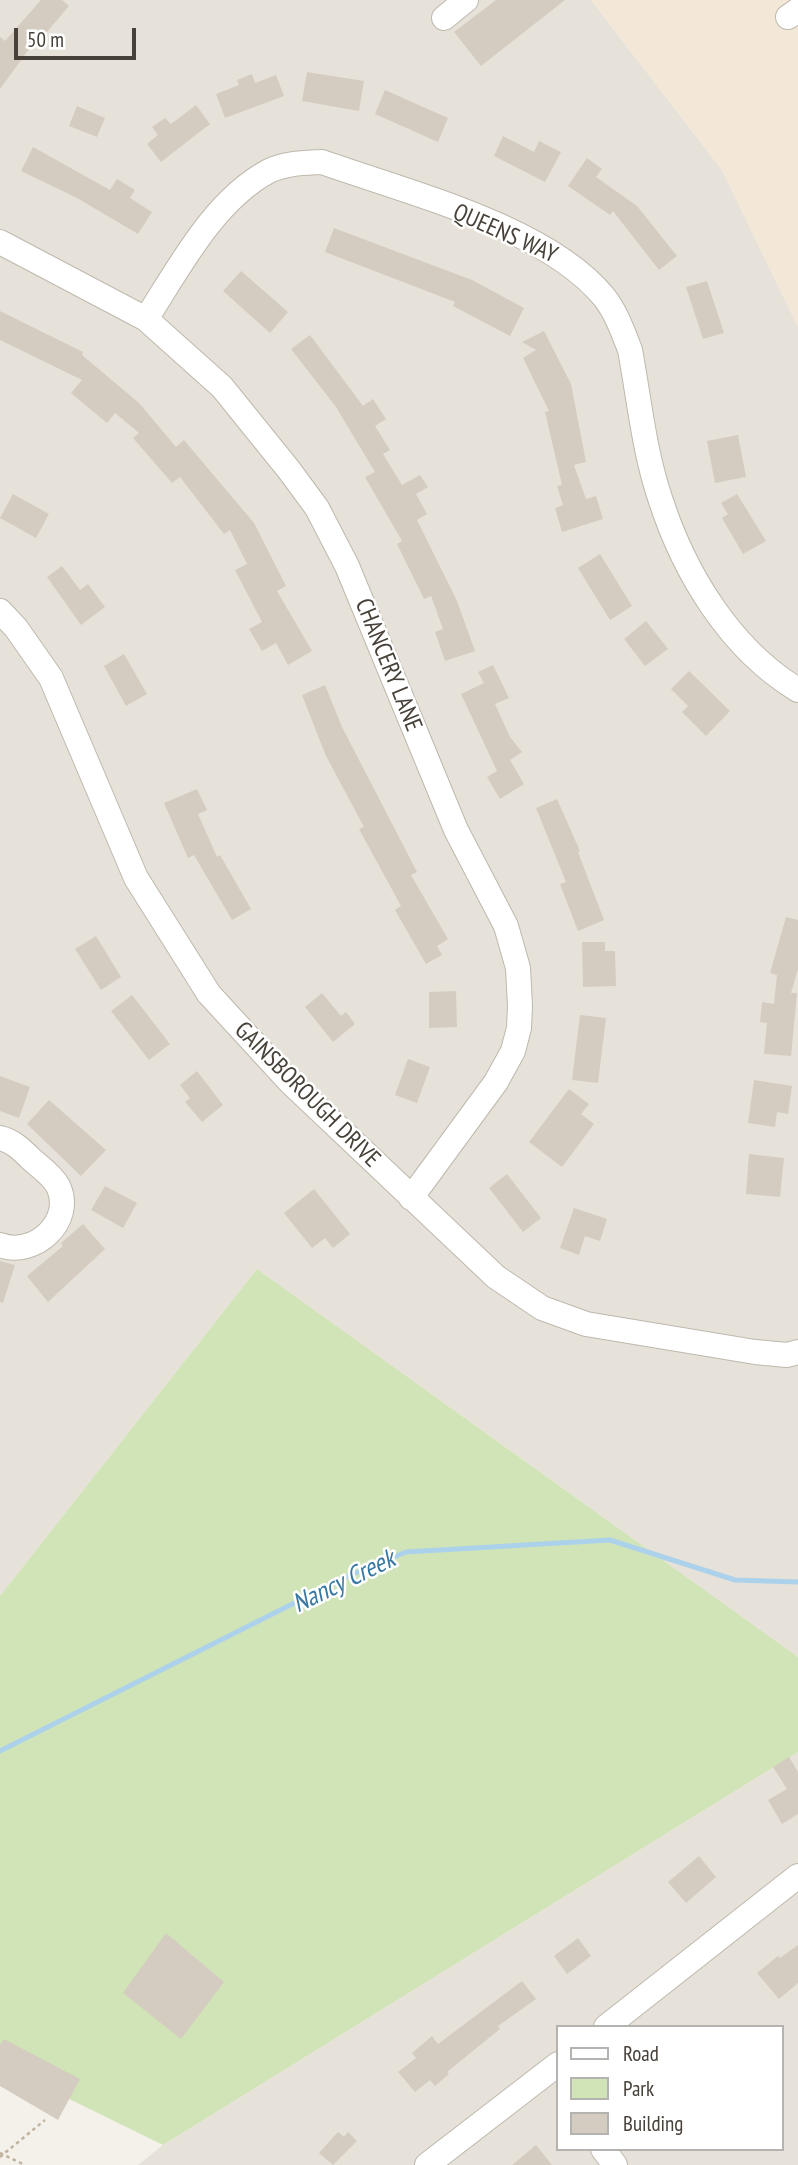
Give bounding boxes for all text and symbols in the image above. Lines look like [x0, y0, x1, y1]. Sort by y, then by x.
scale bar [18, 14, 140, 58]
text: 50 m [27, 26, 64, 53]
street label: QUEENS WAY [448, 198, 562, 270]
street label: CHANCERY LANE [348, 594, 428, 736]
street label: GAINSBOROUGH DRIVE [228, 1016, 386, 1174]
water label: Nancy Creek [288, 1544, 400, 1620]
legend [556, 2025, 784, 2151]
text: Road [623, 2040, 659, 2067]
text: Park [623, 2075, 654, 2102]
text: Building [623, 2110, 683, 2137]

